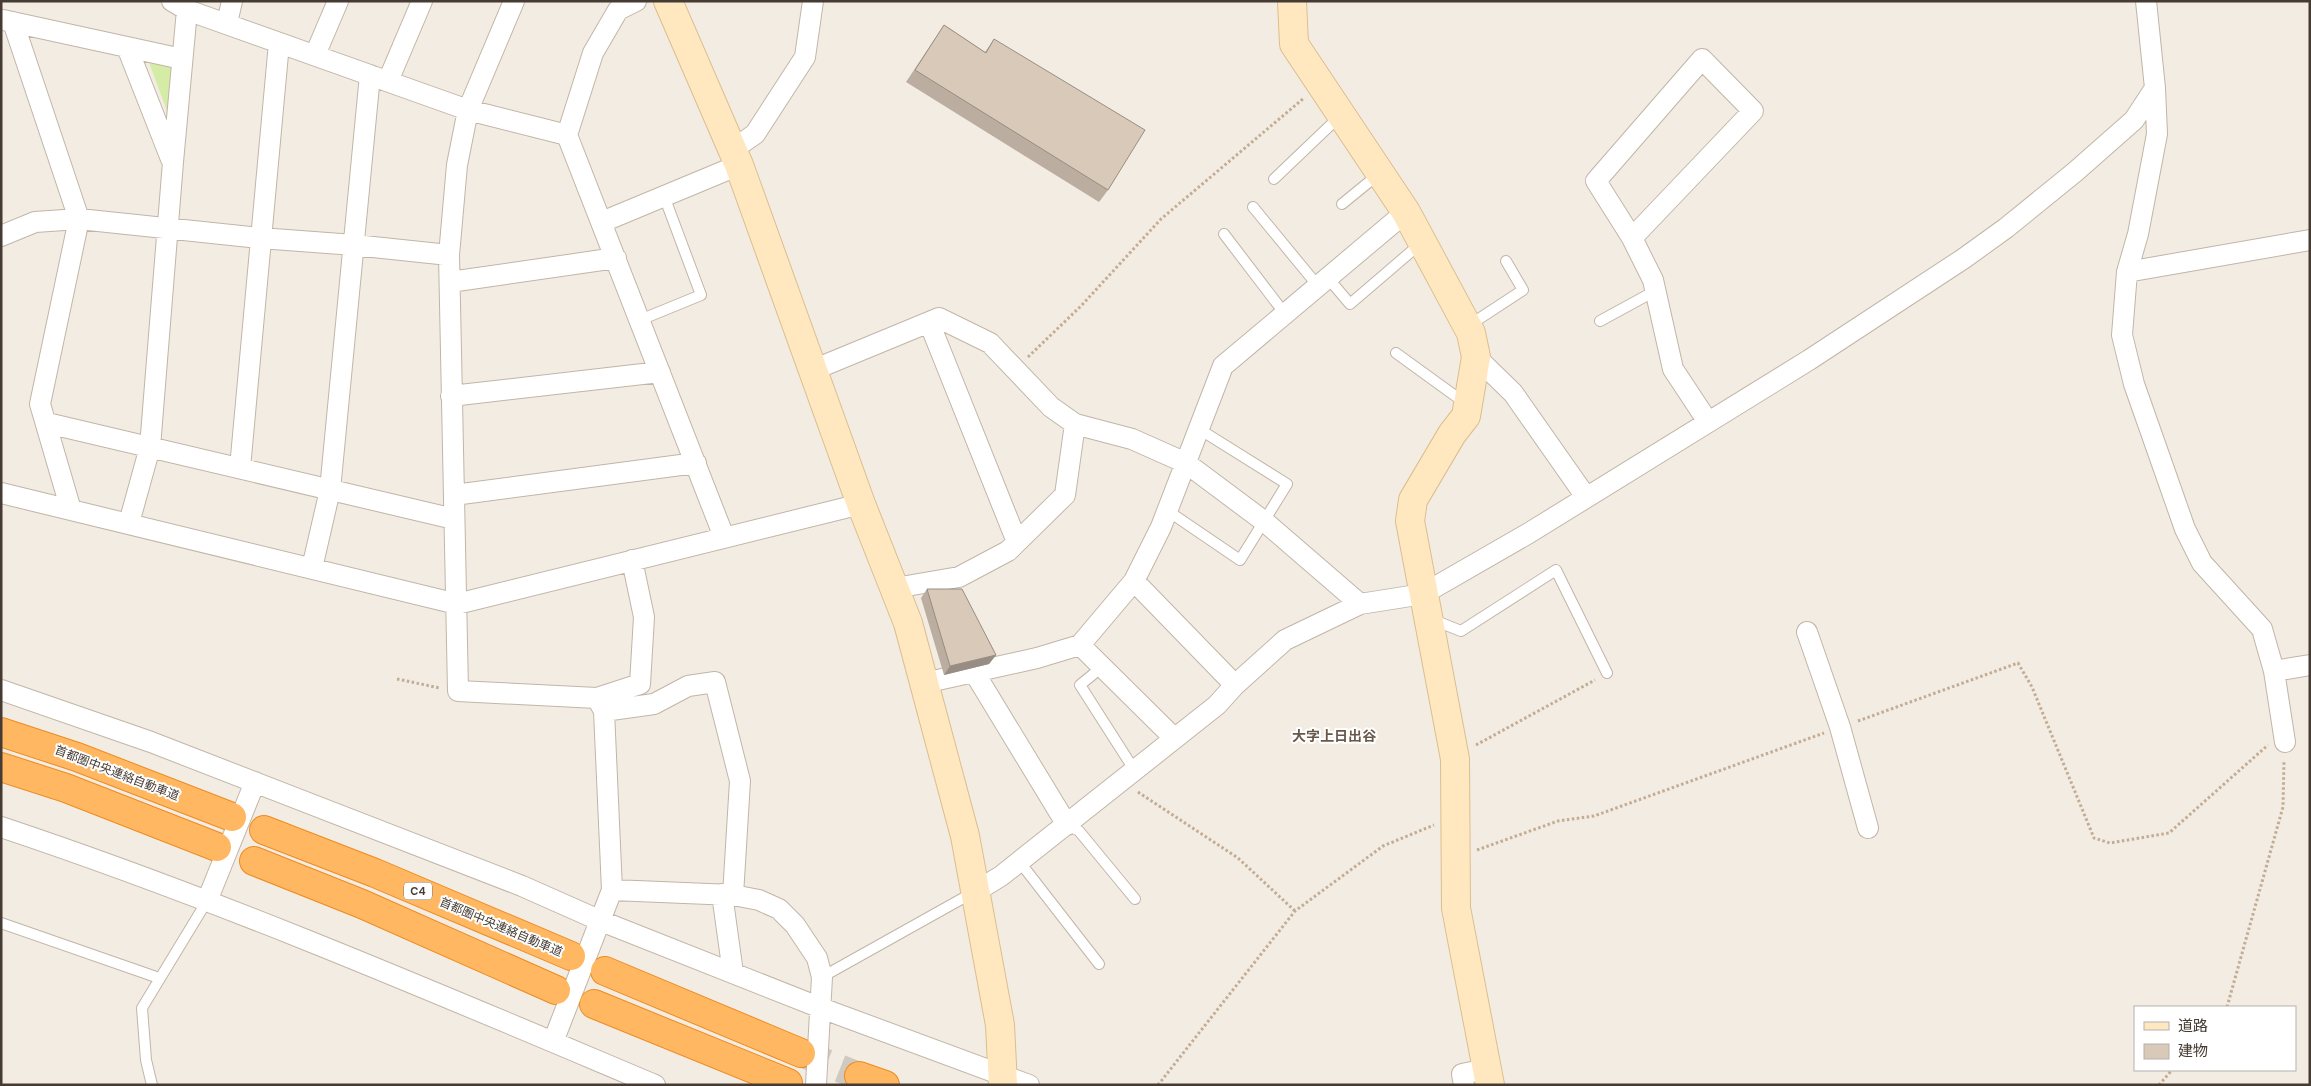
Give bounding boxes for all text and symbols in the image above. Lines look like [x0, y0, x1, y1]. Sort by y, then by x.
district label: 大字上日出谷 [1292, 727, 1377, 745]
street label: 首都圏中央連絡自動車道 [53, 742, 181, 804]
road number: C4 [404, 882, 432, 899]
street label: 首都圏中央連絡自動車道 [437, 894, 565, 960]
legend [2134, 1006, 2296, 1071]
text: 道路 [2178, 1016, 2208, 1036]
text: 建物 [2178, 1041, 2208, 1061]

